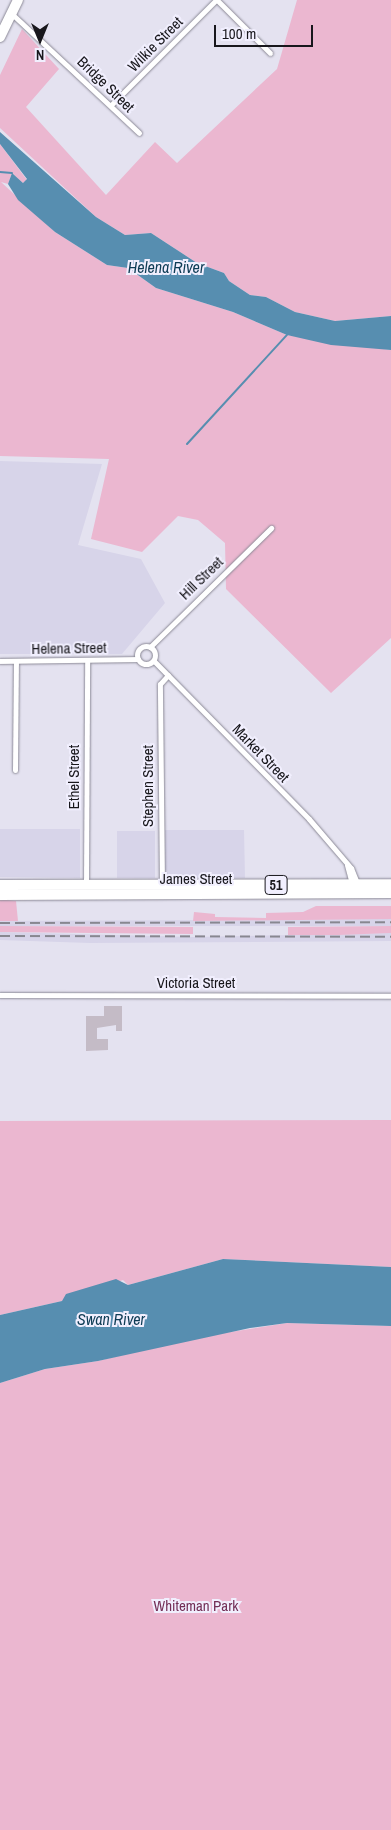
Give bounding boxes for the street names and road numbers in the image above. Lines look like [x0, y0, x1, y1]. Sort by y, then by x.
street label: Wilkie Street [124, 13, 186, 75]
street label: Bridge Street [74, 52, 138, 116]
street label: Hill Street [175, 553, 227, 603]
street label: Helena Street [31, 638, 107, 658]
street label: Market Street [229, 720, 293, 786]
street label: Ethel Street [65, 745, 83, 809]
street label: Stephen Street [139, 745, 157, 827]
street label: James Street [160, 870, 232, 888]
road number: 51 [264, 874, 288, 896]
street label: Victoria Street [157, 974, 235, 992]

